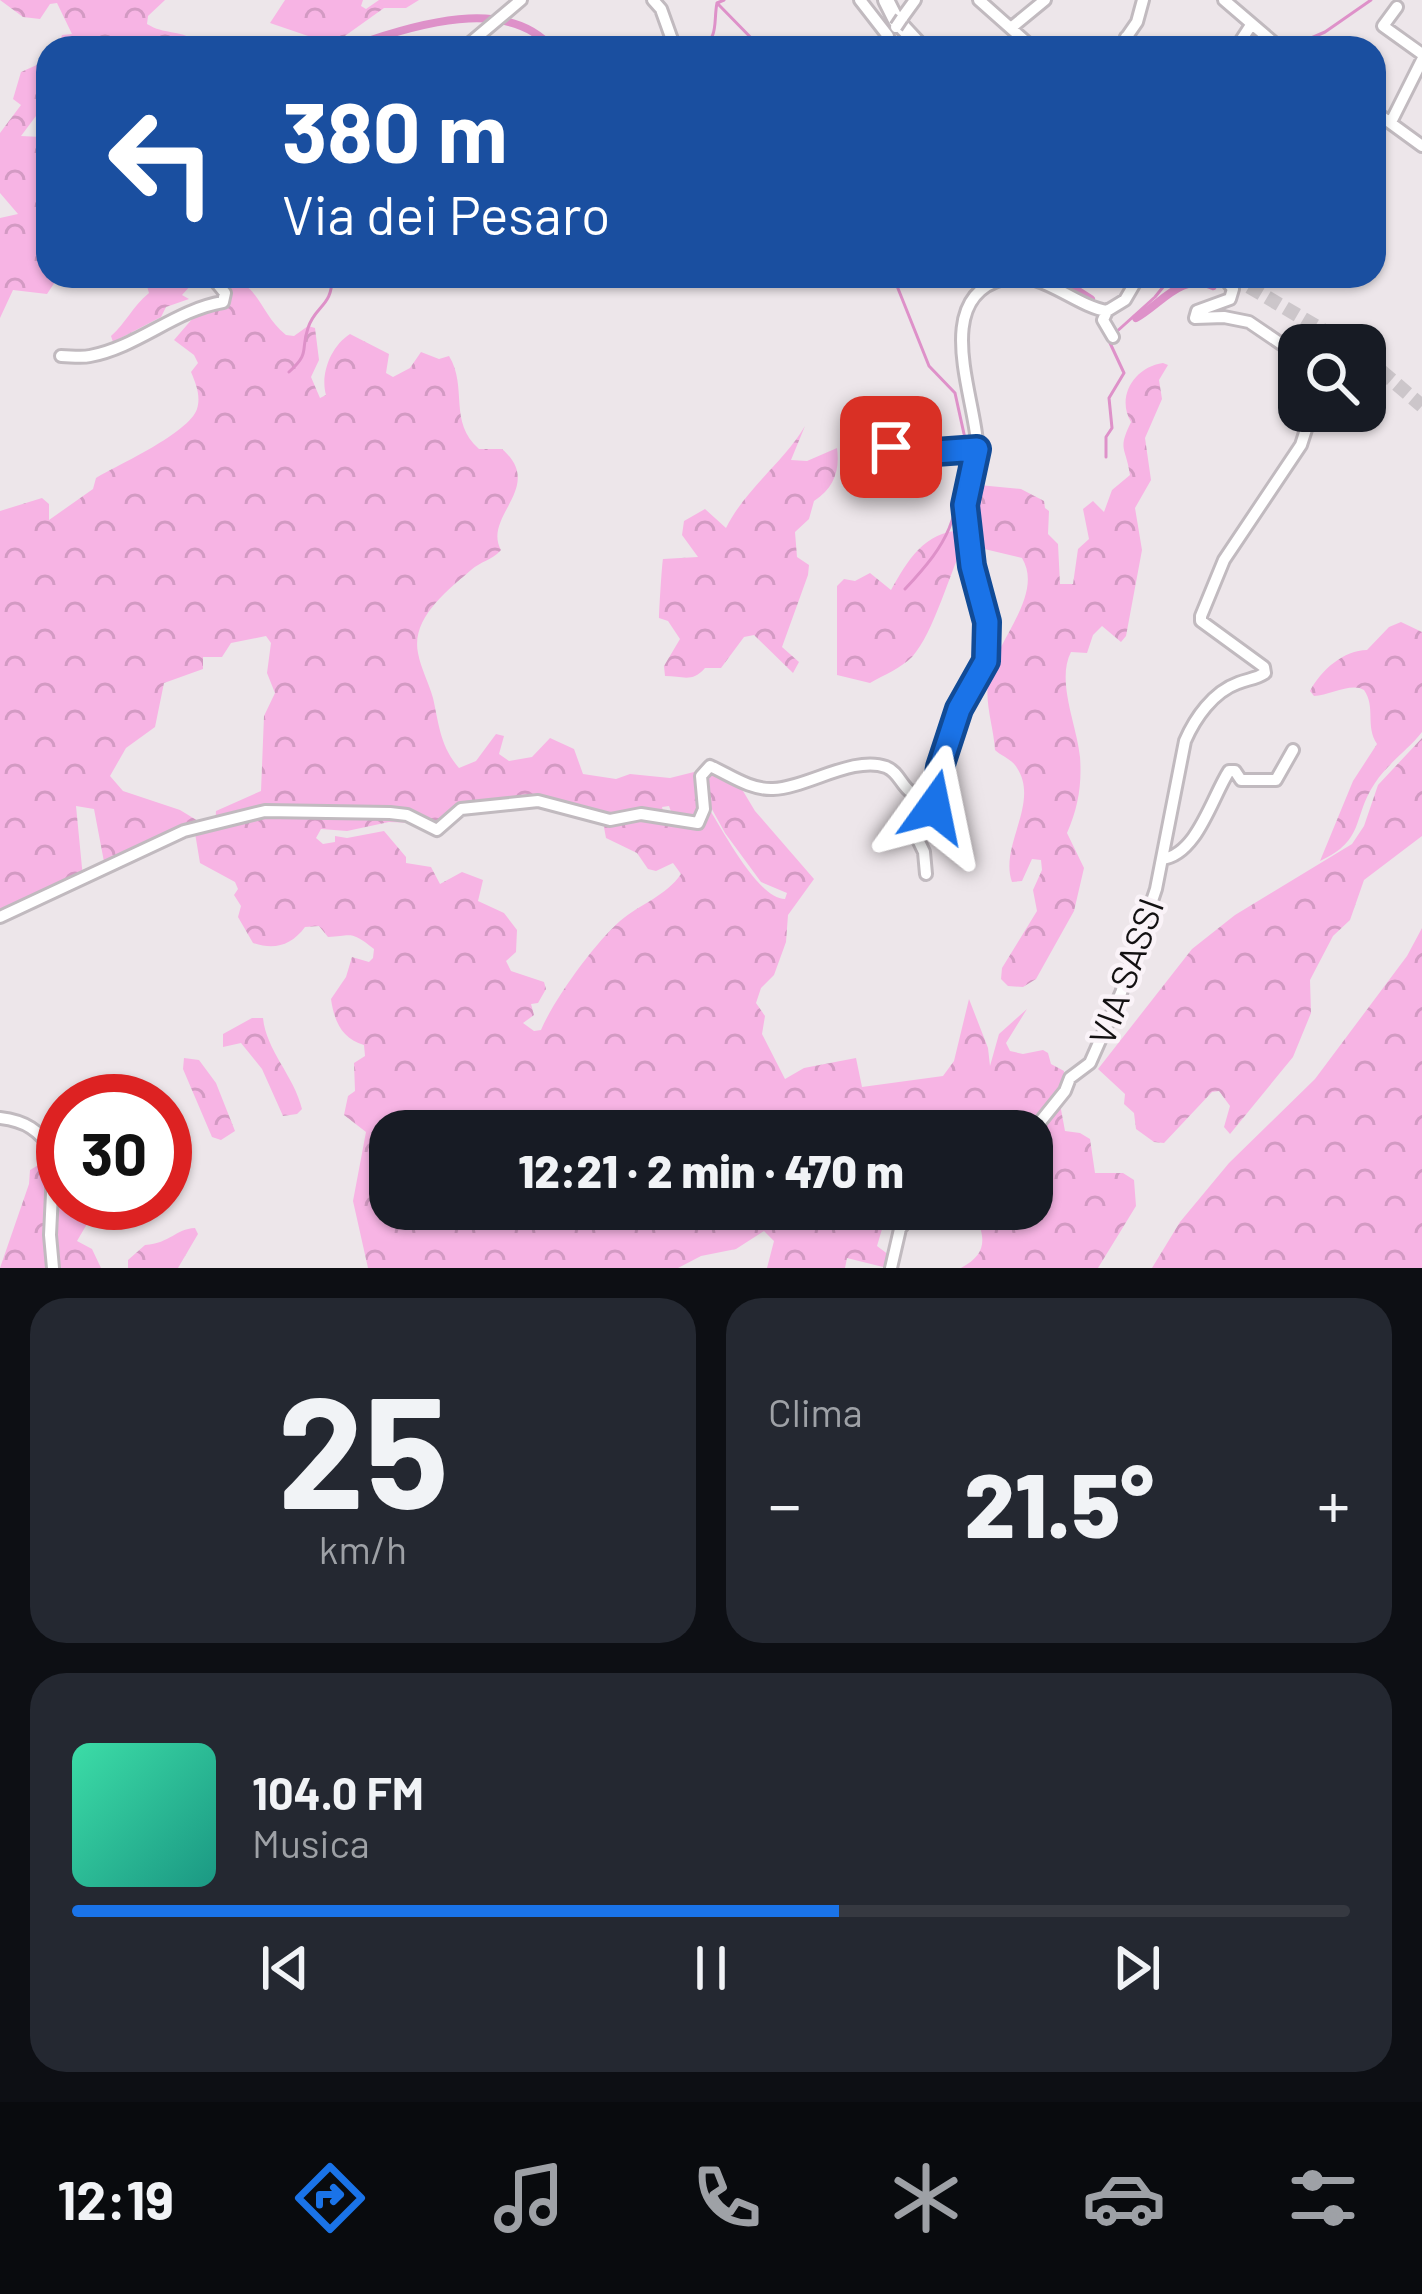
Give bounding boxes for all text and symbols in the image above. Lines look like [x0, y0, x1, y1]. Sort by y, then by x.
text: 380 m [282, 79, 508, 180]
icon: left [84, 84, 240, 240]
text: Via dei Pesaro [282, 181, 610, 246]
map controls [1278, 324, 1386, 432]
button: search [1278, 324, 1386, 432]
pin [840, 396, 942, 498]
icon: arrive [858, 414, 924, 480]
position arrow [871, 744, 997, 870]
street label: VIA SASSI [1079, 892, 1171, 1050]
speed limit sign: 30 [36, 1074, 192, 1230]
text: 12:21 · 2 min · 470 m [518, 1143, 904, 1197]
text: 25 [277, 1353, 449, 1540]
text: Clima [768, 1388, 863, 1435]
text: 21.5° [964, 1448, 1154, 1556]
text: − [768, 1463, 801, 1542]
text: + [1317, 1463, 1350, 1542]
text: km/h [319, 1525, 407, 1572]
text: 104.0 FM [252, 1765, 424, 1819]
text: Musica [252, 1819, 370, 1866]
icon: previous [252, 1935, 318, 2001]
icon: pause [678, 1935, 744, 2001]
icon: next [1104, 1935, 1170, 2001]
icon: directions [288, 2156, 372, 2240]
icon: music [487, 2156, 571, 2240]
icon: phone [685, 2156, 769, 2240]
icon: climate [884, 2156, 968, 2240]
icon: car [1082, 2156, 1166, 2240]
icon: filters [1281, 2156, 1365, 2240]
text: 12:19 [57, 2166, 174, 2231]

